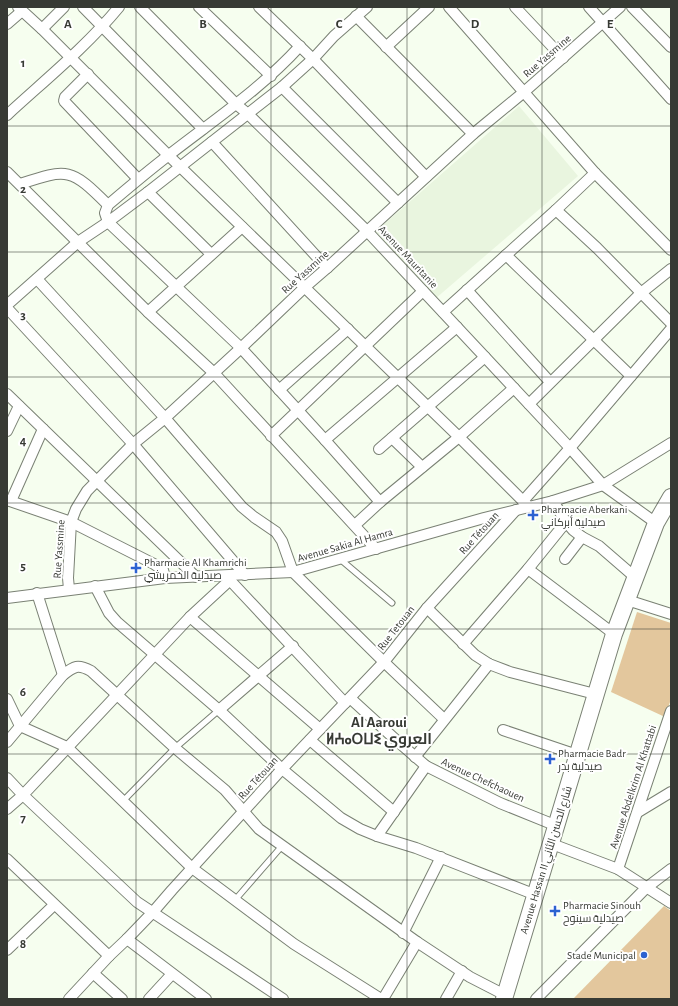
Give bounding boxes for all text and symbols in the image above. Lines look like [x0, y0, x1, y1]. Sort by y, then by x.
text: A [64, 18, 72, 31]
text: B [199, 18, 207, 31]
text: C [336, 18, 343, 31]
text: D [471, 18, 480, 31]
text: E [607, 18, 614, 31]
street label: Rue Yassmine [521, 33, 573, 79]
text: 1 [21, 57, 25, 70]
text: 2 [20, 183, 26, 196]
street label: Avenue Mauritanie [376, 224, 440, 290]
street label: Rue Yassmine [279, 248, 331, 296]
text: 3 [20, 309, 26, 322]
text: 4 [20, 435, 27, 448]
place label: Pharmacie Aberkani صيدلية أبركاني [541, 504, 627, 531]
street label: Rue Tétouan [457, 510, 501, 556]
marker: Pharmacie Aberkani صيدلية أبركاني [528, 510, 538, 520]
street label: Rue Yassmine [51, 519, 67, 579]
street label: Avenue Sakia Al Hamra [296, 526, 394, 564]
place label: Pharmacie Al Khamrichi صيدلية الخمريشي [144, 557, 247, 583]
text: 5 [20, 560, 26, 573]
marker: Pharmacie Al Khamrichi صيدلية الخمريشي [131, 563, 141, 573]
street label: Rue Tetouan [375, 604, 417, 652]
text: 6 [20, 686, 26, 699]
district label: Al Aaroui ⵍⵄⴰⵔⵡⵉ العروي [326, 715, 432, 751]
street label: Avenue Abdelkrim Al Khattabi [608, 724, 658, 850]
place label: Pharmacie Badr صيدلية بدر [557, 748, 626, 773]
marker: Pharmacie Badr صيدلية بدر [545, 754, 555, 764]
street label: Rue Tétouan [236, 755, 280, 801]
street label: Avenue Chefchaouen [440, 756, 526, 804]
street label: Avenue Hassan II شارع الحسن الثاني [518, 785, 577, 936]
text: 7 [20, 812, 26, 825]
place label: Pharmacie Sinouh صيدلية سينوح [563, 900, 641, 926]
marker: Pharmacie Sinouh صيدلية سينوح [550, 906, 560, 916]
text: 8 [20, 938, 26, 951]
place label: Stade Municipal [567, 950, 636, 961]
marker: Stade Municipal [639, 950, 649, 960]

